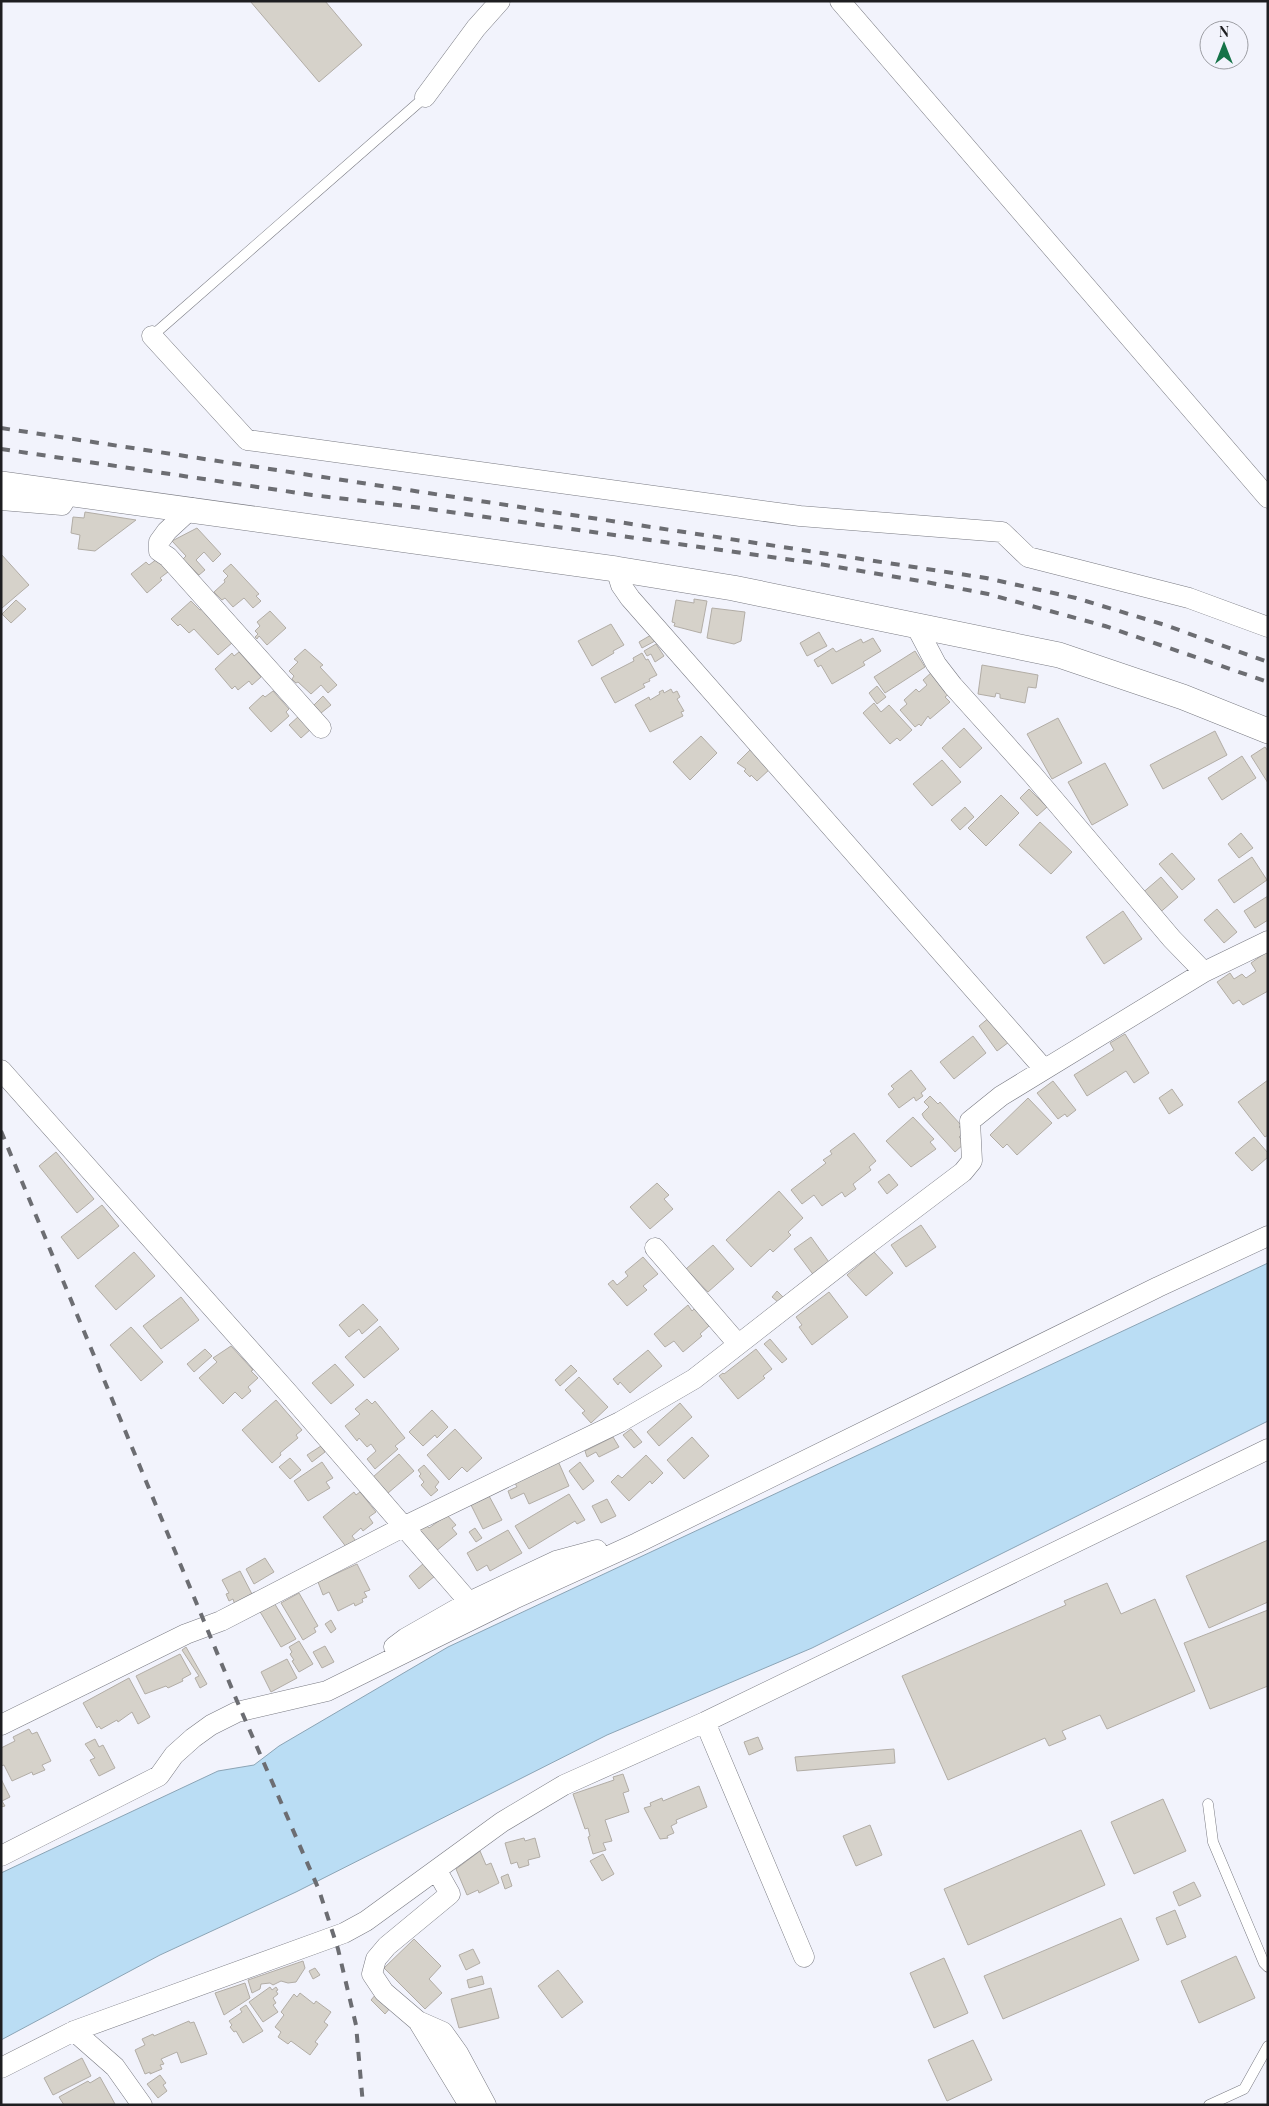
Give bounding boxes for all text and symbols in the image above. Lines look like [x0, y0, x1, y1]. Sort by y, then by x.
north arrow [1199, 20, 1249, 70]
text: N [1219, 22, 1229, 41]

